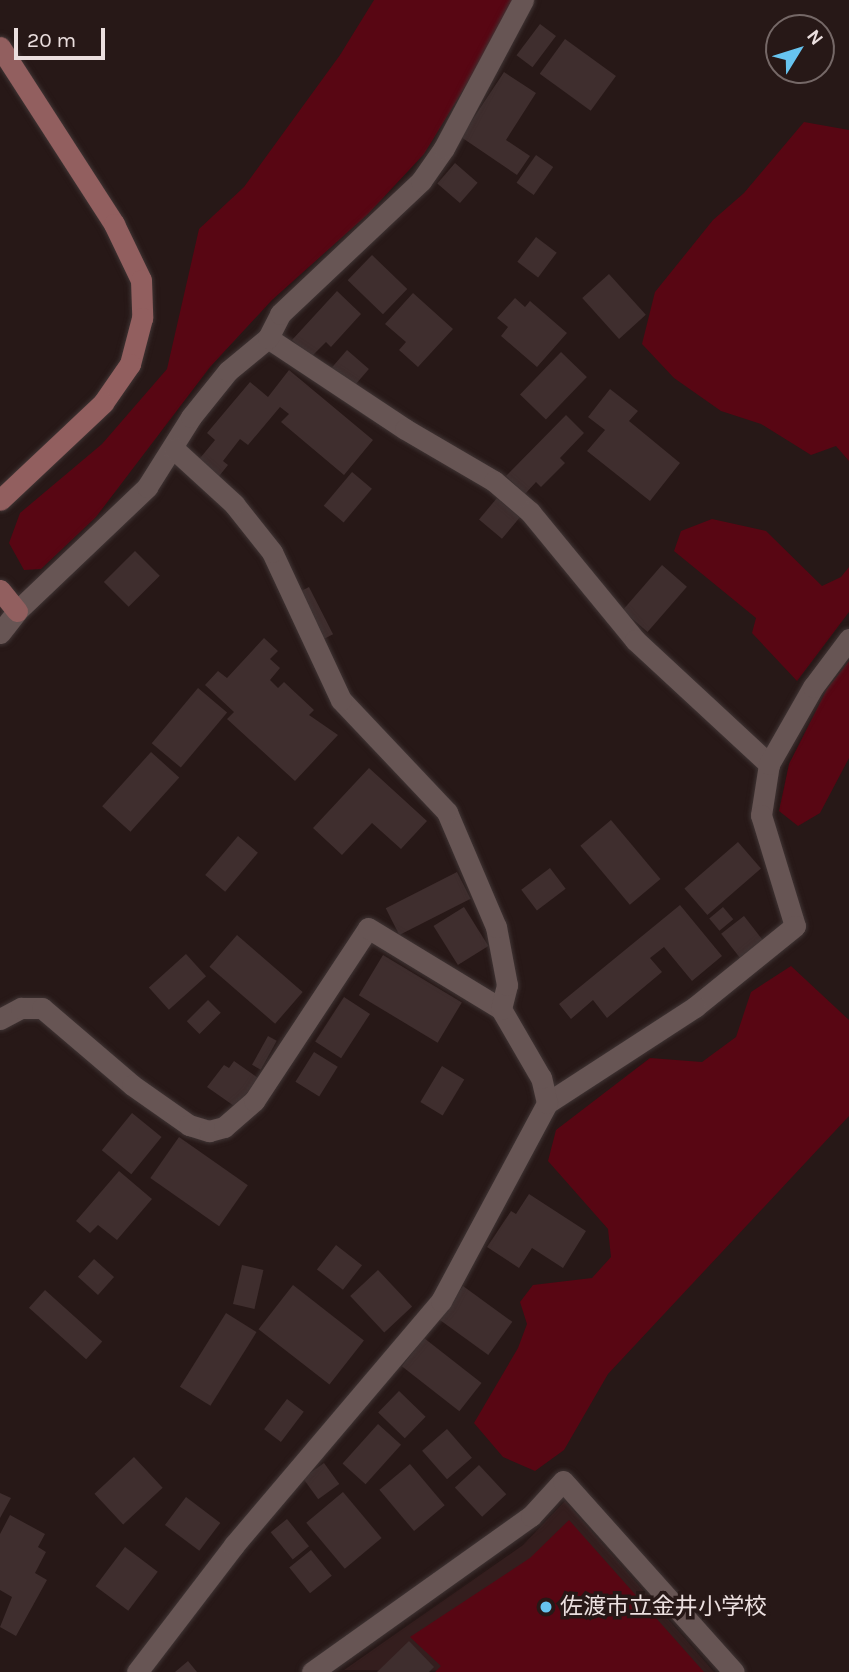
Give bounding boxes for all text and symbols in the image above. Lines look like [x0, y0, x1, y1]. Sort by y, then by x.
scale bar [18, 14, 108, 58]
north arrow [765, 14, 835, 84]
text: N [802, 25, 828, 49]
text: 20 m [27, 28, 76, 52]
place label: 佐渡市立金井小学校 [560, 1593, 767, 1621]
marker: 佐渡市立金井小学校 [538, 1599, 554, 1615]

